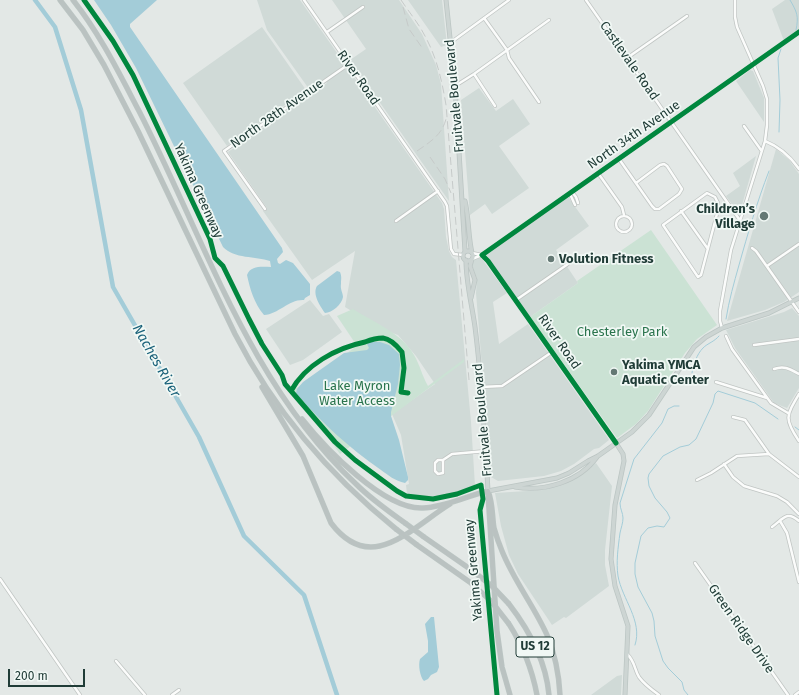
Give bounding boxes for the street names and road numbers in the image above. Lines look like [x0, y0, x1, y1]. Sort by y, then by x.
street label: Castlevale Road [596, 18, 662, 104]
street label: Fruitvale Boulevard [442, 39, 468, 153]
street label: River Road [333, 48, 383, 108]
street label: North 28th Avenue [228, 76, 326, 152]
street label: North 34th Avenue [585, 97, 683, 173]
street label: Yakima Greenway [170, 141, 226, 241]
street label: River Road [534, 312, 584, 372]
street label: Fruitvale Boulevard [470, 363, 496, 477]
street label: Yakima Greenway [462, 518, 486, 622]
street label: Green Ridge Drive [705, 582, 777, 676]
road number: US 12 [516, 637, 554, 657]

